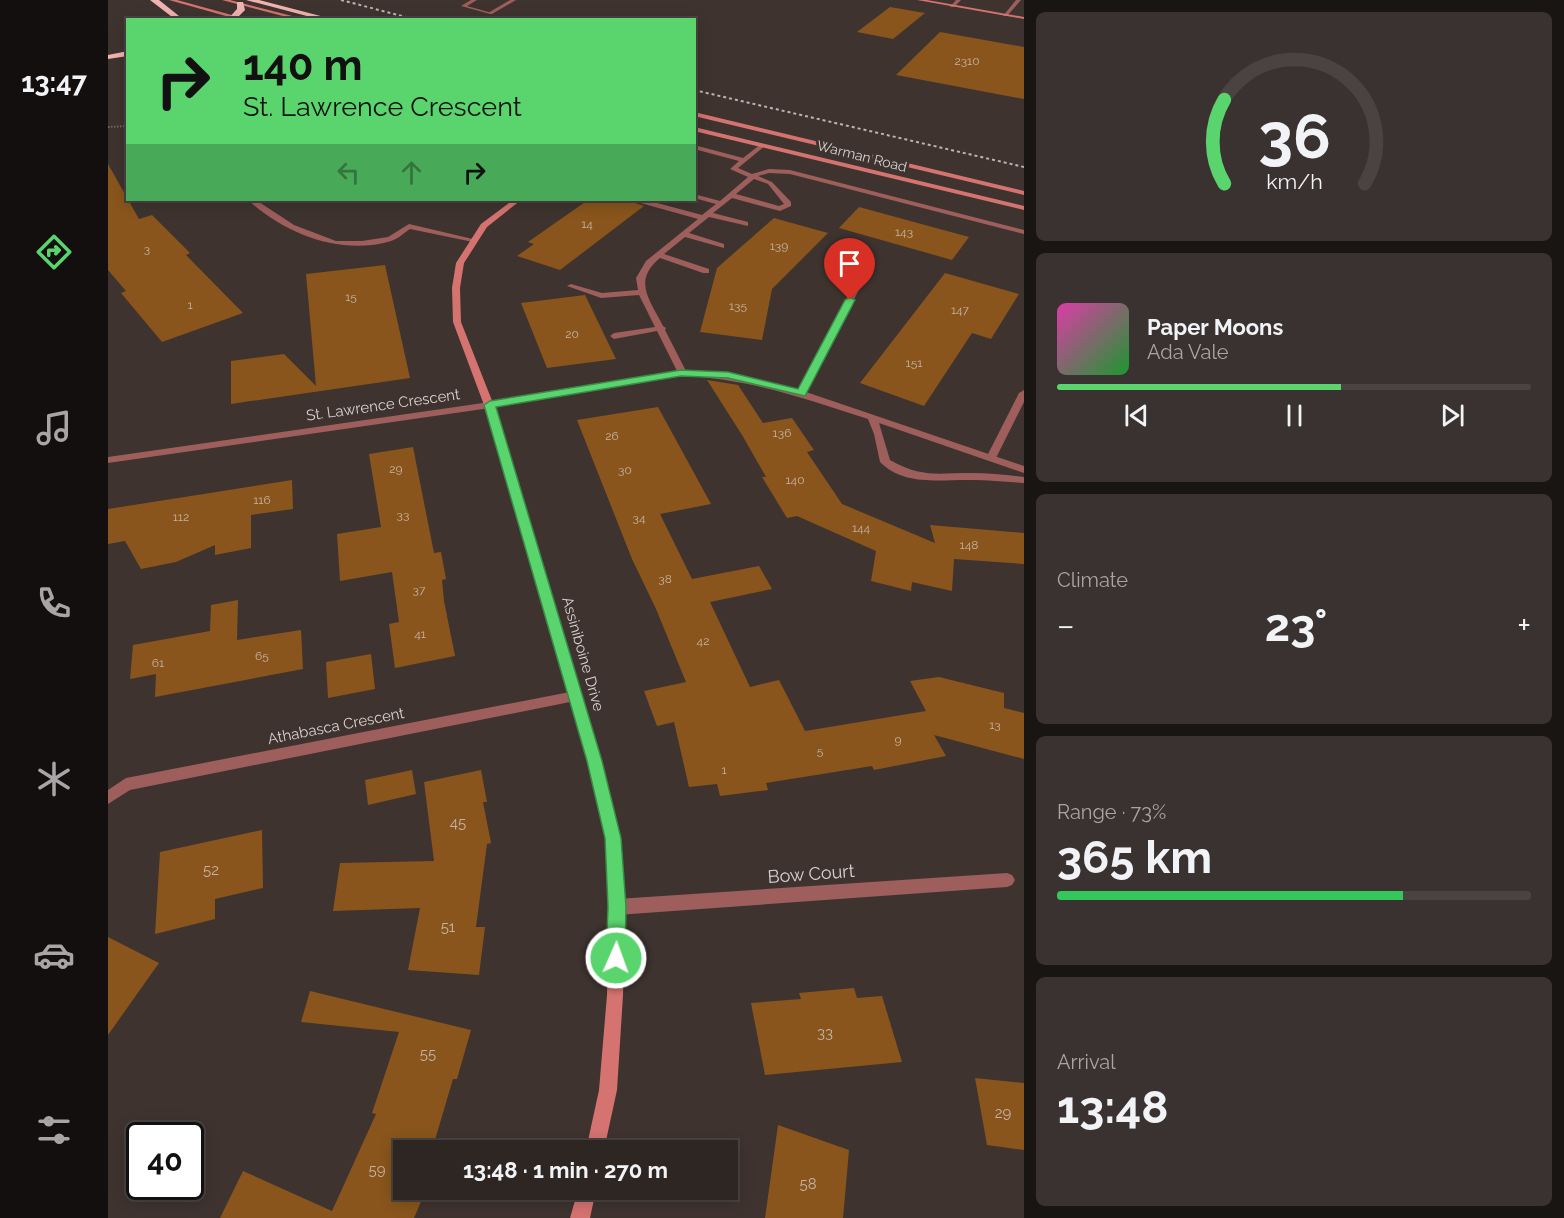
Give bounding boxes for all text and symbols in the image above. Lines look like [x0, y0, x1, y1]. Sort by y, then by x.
text: 140 m [243, 41, 363, 90]
icon: right [144, 42, 222, 120]
house number: 2310 [954, 54, 980, 68]
text: 13:47 [21, 67, 87, 98]
text: St. Lawrence Crescent [243, 91, 522, 122]
text: 36 [1258, 99, 1330, 173]
street label: Warman Road [815, 137, 909, 175]
icon: left [332, 156, 365, 189]
icon: ahead [395, 156, 428, 189]
icon: right [458, 156, 491, 189]
text: km/h [1266, 169, 1322, 194]
house number: 14 [581, 217, 593, 231]
house number: 143 [895, 225, 913, 239]
icon: directions [33, 231, 75, 273]
pin [824, 238, 875, 300]
house number: 139 [770, 239, 788, 253]
house number: 3 [144, 242, 150, 256]
icon: arrive [833, 247, 866, 280]
house number: 15 [345, 290, 357, 304]
house number: 1 [187, 298, 193, 312]
house number: 135 [729, 299, 747, 313]
house number: 147 [951, 303, 970, 317]
text: Paper Moons [1147, 314, 1283, 340]
house number: 20 [565, 327, 579, 341]
text: Ada Vale [1147, 340, 1229, 364]
house number: 151 [906, 356, 922, 370]
street label: St. Lawrence Crescent [305, 385, 461, 425]
icon: previous [1120, 399, 1153, 432]
icon: pause [1278, 399, 1311, 432]
icon: next [1436, 399, 1469, 432]
icon: music [33, 407, 75, 449]
house number: 136 [773, 426, 791, 440]
house number: 26 [605, 429, 619, 443]
house number: 29 [389, 462, 403, 476]
house number: 30 [618, 463, 632, 477]
house number: 140 [785, 473, 805, 487]
house number: 116 [253, 493, 271, 507]
house number: 33 [397, 508, 409, 522]
house number: 112 [173, 510, 189, 524]
house number: 34 [633, 511, 646, 525]
house number: 144 [852, 521, 871, 535]
house number: 148 [960, 538, 978, 552]
text: Climate [1057, 568, 1128, 592]
house number: 38 [658, 572, 672, 586]
icon: phone [33, 582, 75, 624]
house number: 37 [413, 583, 426, 597]
street label: Assiniboine Drive [558, 595, 608, 714]
text: 23° [1265, 599, 1327, 652]
text: − [1057, 606, 1075, 645]
text: + [1517, 606, 1531, 645]
house number: 41 [414, 627, 426, 641]
house number: 42 [697, 634, 709, 648]
house number: 65 [255, 649, 269, 663]
house number: 61 [152, 656, 164, 670]
street label: Athabasca Crescent [266, 704, 406, 748]
house number: 13 [989, 718, 1001, 732]
house number: 9 [894, 733, 902, 747]
house number: 5 [817, 744, 824, 758]
icon: climate [33, 758, 75, 800]
house number: 1 [721, 763, 727, 777]
text: Range · 73% [1057, 800, 1166, 824]
house number: 45 [450, 814, 466, 832]
text: 365 km [1057, 831, 1212, 884]
street label: Bow Court [767, 860, 855, 887]
house number: 52 [203, 861, 219, 879]
house number: 51 [441, 918, 456, 936]
position arrow [584, 926, 648, 990]
icon: car [33, 934, 75, 976]
house number: 33 [817, 1024, 833, 1042]
house number: 55 [420, 1045, 436, 1063]
text: Arrival [1057, 1050, 1116, 1074]
text: 13:48 [1057, 1081, 1168, 1134]
house number: 29 [995, 1104, 1012, 1122]
icon: filters [33, 1109, 75, 1151]
speed limit sign: 40 [126, 1122, 204, 1200]
text: 13:48 · 1 min · 270 m [463, 1157, 668, 1183]
house number: 59 [369, 1161, 386, 1179]
house number: 58 [799, 1175, 817, 1193]

